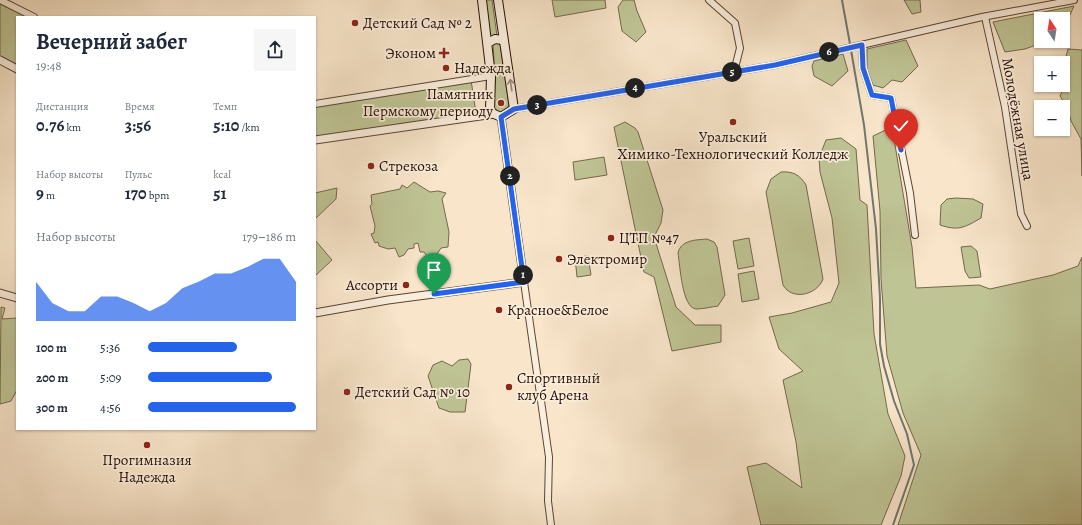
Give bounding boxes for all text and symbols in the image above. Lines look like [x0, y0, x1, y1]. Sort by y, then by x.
north arrow [1034, 12, 1070, 48]
map controls [1034, 12, 1070, 136]
place label: Детский Сад № 2 [363, 13, 472, 33]
marker: Детский Сад № 2 [350, 18, 360, 28]
text: Вечерний забег [36, 27, 187, 57]
button: share [254, 29, 296, 71]
pin: 6 [819, 42, 839, 62]
place label: Эконом [385, 43, 436, 63]
text: 6 [826, 44, 832, 59]
marker: Эконом [439, 48, 449, 58]
street label: Молодёжная улица [997, 56, 1039, 182]
button: + [1034, 56, 1070, 92]
text: 19:48 [36, 57, 62, 74]
place label: Надежда [454, 58, 511, 78]
pin: 5 [722, 62, 742, 82]
marker: Надежда [441, 63, 451, 73]
text: 5 [730, 64, 734, 79]
pin: 4 [625, 78, 645, 98]
one-way arrow [507, 79, 514, 92]
text: 4 [632, 80, 638, 95]
place label: Памятник Пермскому периоду [363, 84, 493, 121]
pin: 3 [527, 95, 547, 115]
text: 3 [535, 97, 539, 112]
marker: Памятник Пермскому периоду [496, 98, 506, 108]
text: Дистанция [36, 99, 88, 114]
text: Время [125, 99, 155, 114]
text: Темп [213, 99, 237, 114]
button: − [1034, 100, 1070, 136]
pin [884, 109, 918, 150]
text: 0.76 [36, 114, 64, 137]
text: 3:56 [125, 114, 151, 137]
text: 5:10 [213, 114, 239, 137]
icon: check [890, 115, 912, 137]
marker: Уральский Химико-Технологический Колледж [728, 117, 738, 127]
text: km [64, 120, 81, 135]
text: /km [239, 120, 260, 135]
place label: Уральский Химико-Технологический Колледж [618, 127, 848, 164]
place label: Стрекоза [379, 156, 438, 176]
marker: Стрекоза [366, 161, 376, 171]
pin: 2 [500, 166, 520, 186]
text: Набор высоты [36, 167, 103, 182]
text: Пульс [125, 167, 152, 182]
text: kcal [213, 167, 231, 182]
text: 2 [507, 168, 513, 183]
text: 9 [36, 182, 44, 205]
text: 170 [125, 182, 147, 205]
text: 51 [213, 182, 227, 205]
text: m [44, 188, 55, 203]
text: bpm [147, 188, 169, 203]
text: Набор высоты [36, 228, 116, 245]
text: 179–186 m [242, 228, 296, 245]
place label: ЦТП №47 [619, 228, 679, 248]
marker: ЦТП №47 [606, 233, 616, 243]
place label: Электромир [567, 249, 647, 269]
pin [417, 253, 451, 294]
marker: Электромир [554, 254, 564, 264]
icon: arrive [423, 259, 445, 281]
pin: 1 [513, 265, 533, 285]
text: 1 [521, 267, 525, 282]
place label: Ассорти [345, 275, 398, 295]
marker: Ассорти [401, 280, 411, 290]
place label: Красное&Белое [507, 300, 609, 320]
marker: Красное&Белое [494, 305, 504, 315]
text: 100 m [36, 339, 67, 356]
text: 5:36 [100, 339, 120, 356]
place label: Спортивный клуб Арена [517, 368, 600, 405]
text: 200 m [36, 369, 69, 386]
text: 5:09 [100, 369, 122, 386]
place label: Детский Сад № 10 [355, 382, 470, 402]
marker: Спортивный клуб Арена [504, 382, 514, 392]
marker: Детский Сад № 10 [342, 387, 352, 397]
text: 300 m [36, 399, 68, 416]
text: 4:56 [100, 399, 121, 416]
marker: Прогимназия Надежда [142, 440, 152, 450]
place label: Прогимназия Надежда [102, 450, 192, 487]

